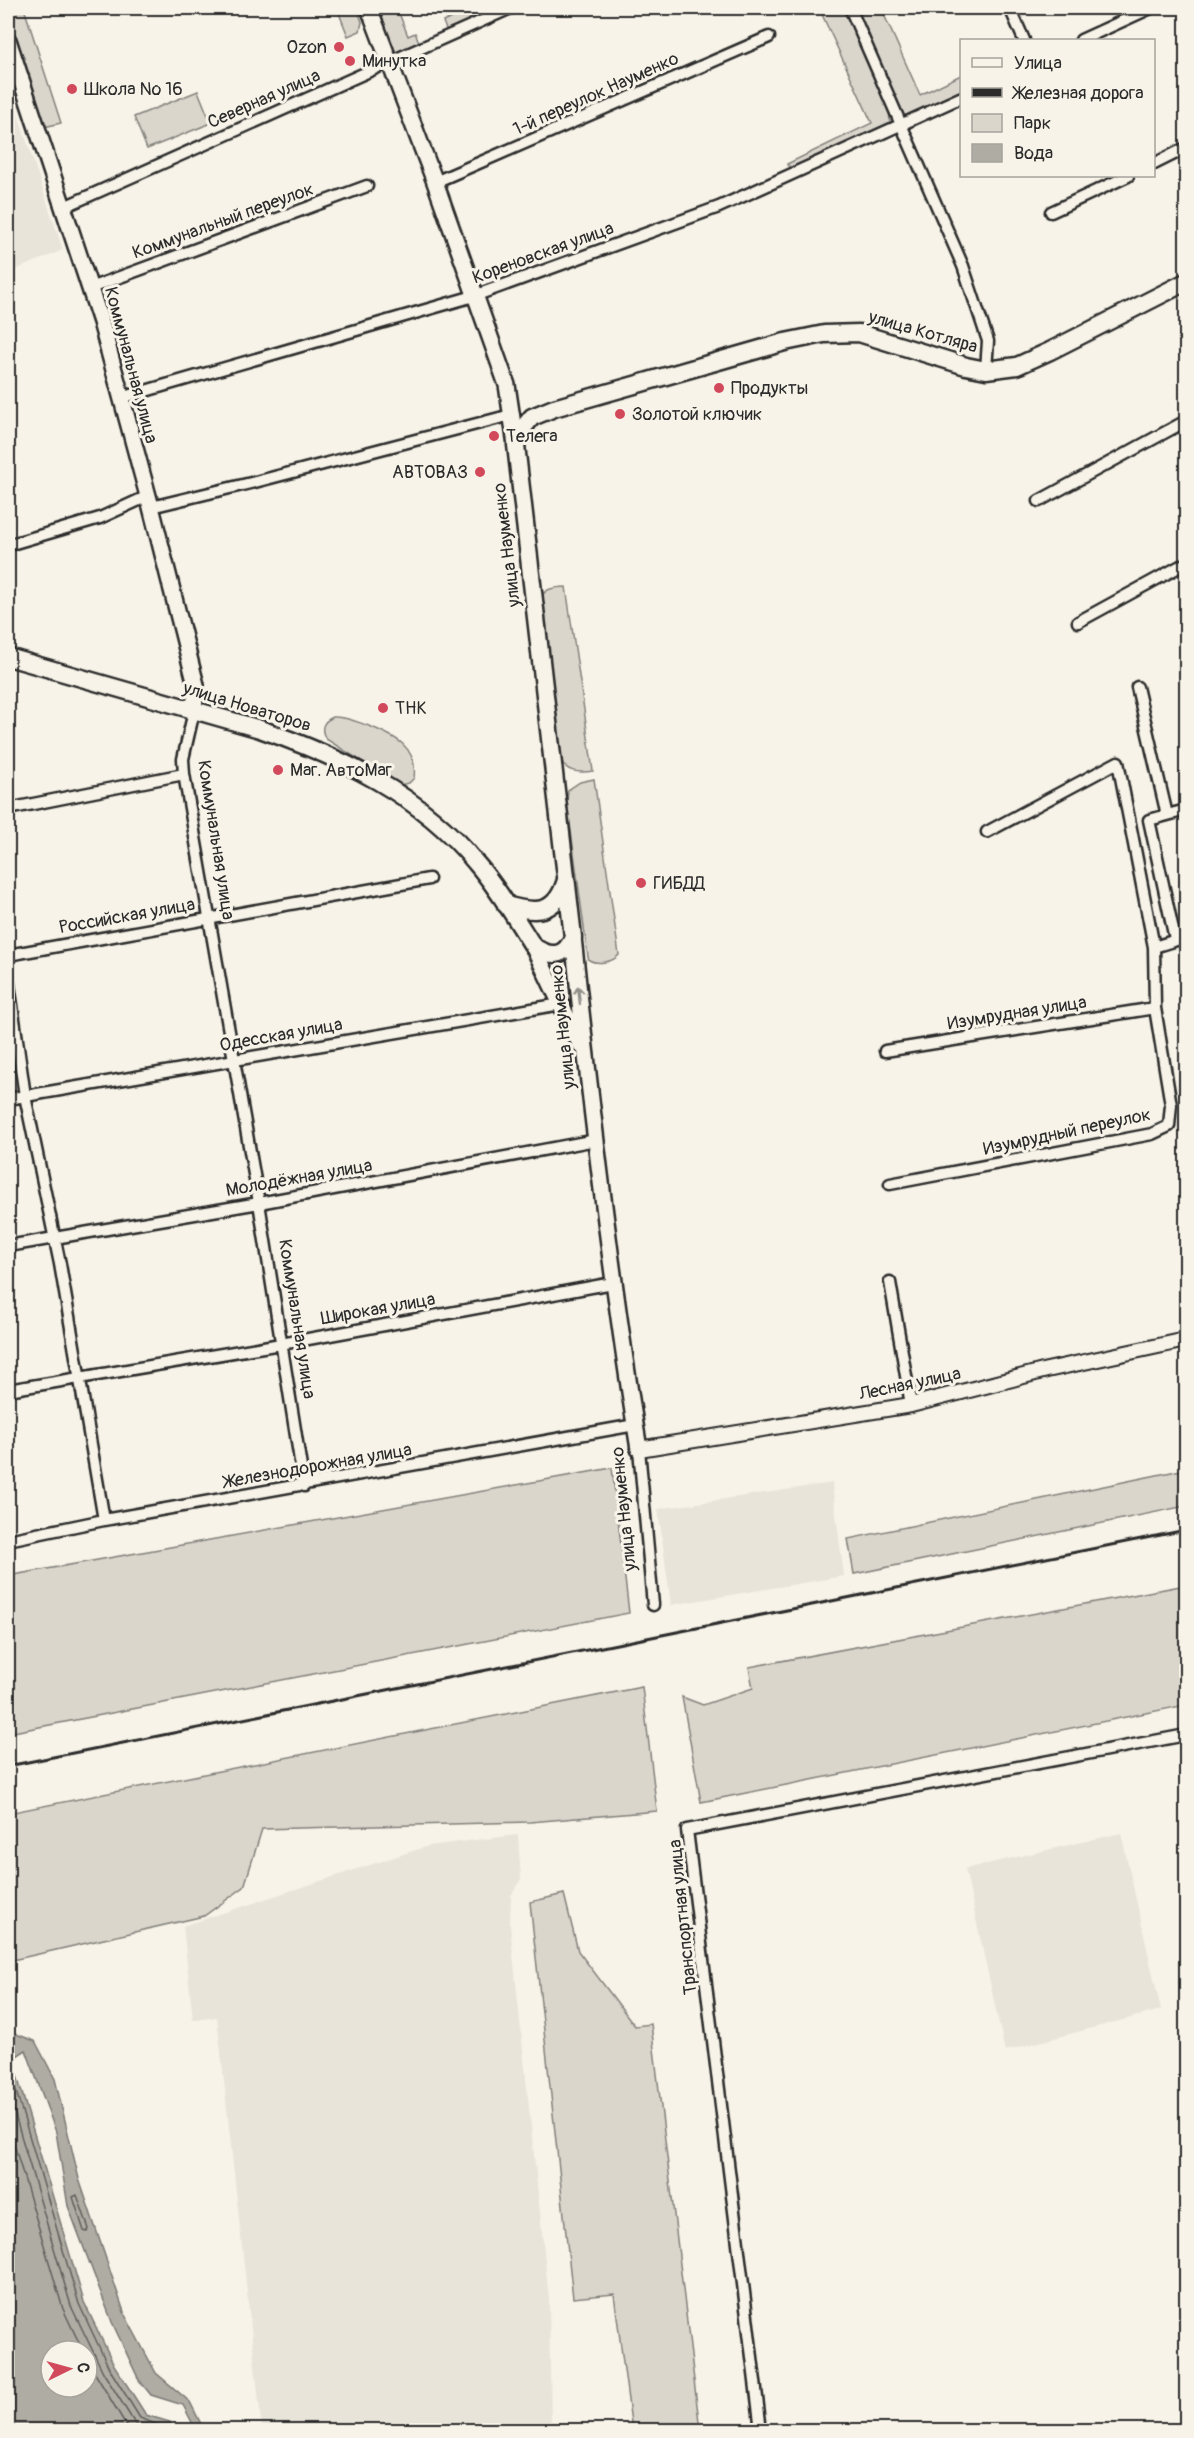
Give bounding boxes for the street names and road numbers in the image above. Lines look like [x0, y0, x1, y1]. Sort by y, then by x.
street label: 1-й переулок Науменко [510, 47, 683, 141]
street label: Северная улица [204, 64, 324, 134]
street label: Коммунальный переулок [129, 178, 317, 264]
street label: Кореновская улица [469, 217, 617, 289]
street label: Коммунальная улица [99, 284, 163, 446]
street label: улица Котляра [865, 305, 980, 359]
street label: улица Науменко [488, 481, 526, 609]
street label: улица Новаторов [179, 676, 314, 737]
street label: Коммунальная улица [192, 759, 240, 921]
street label: Российская улица [57, 893, 197, 939]
street label: улица Науменко [545, 963, 581, 1091]
street label: Изумрудная улица [946, 991, 1088, 1035]
street label: Одесская улица [218, 1013, 344, 1057]
street label: Изумрудный переулок [981, 1103, 1153, 1161]
street label: Молодёжная улица [224, 1154, 374, 1202]
street label: Коммунальная улица [273, 1238, 321, 1400]
street label: Широкая улица [319, 1288, 437, 1330]
street label: Лесная улица [856, 1362, 963, 1406]
street label: Железнодорожная улица [219, 1438, 414, 1494]
street label: улица Науменко [606, 1445, 642, 1573]
street label: Транспортная улица [663, 1838, 703, 1996]

